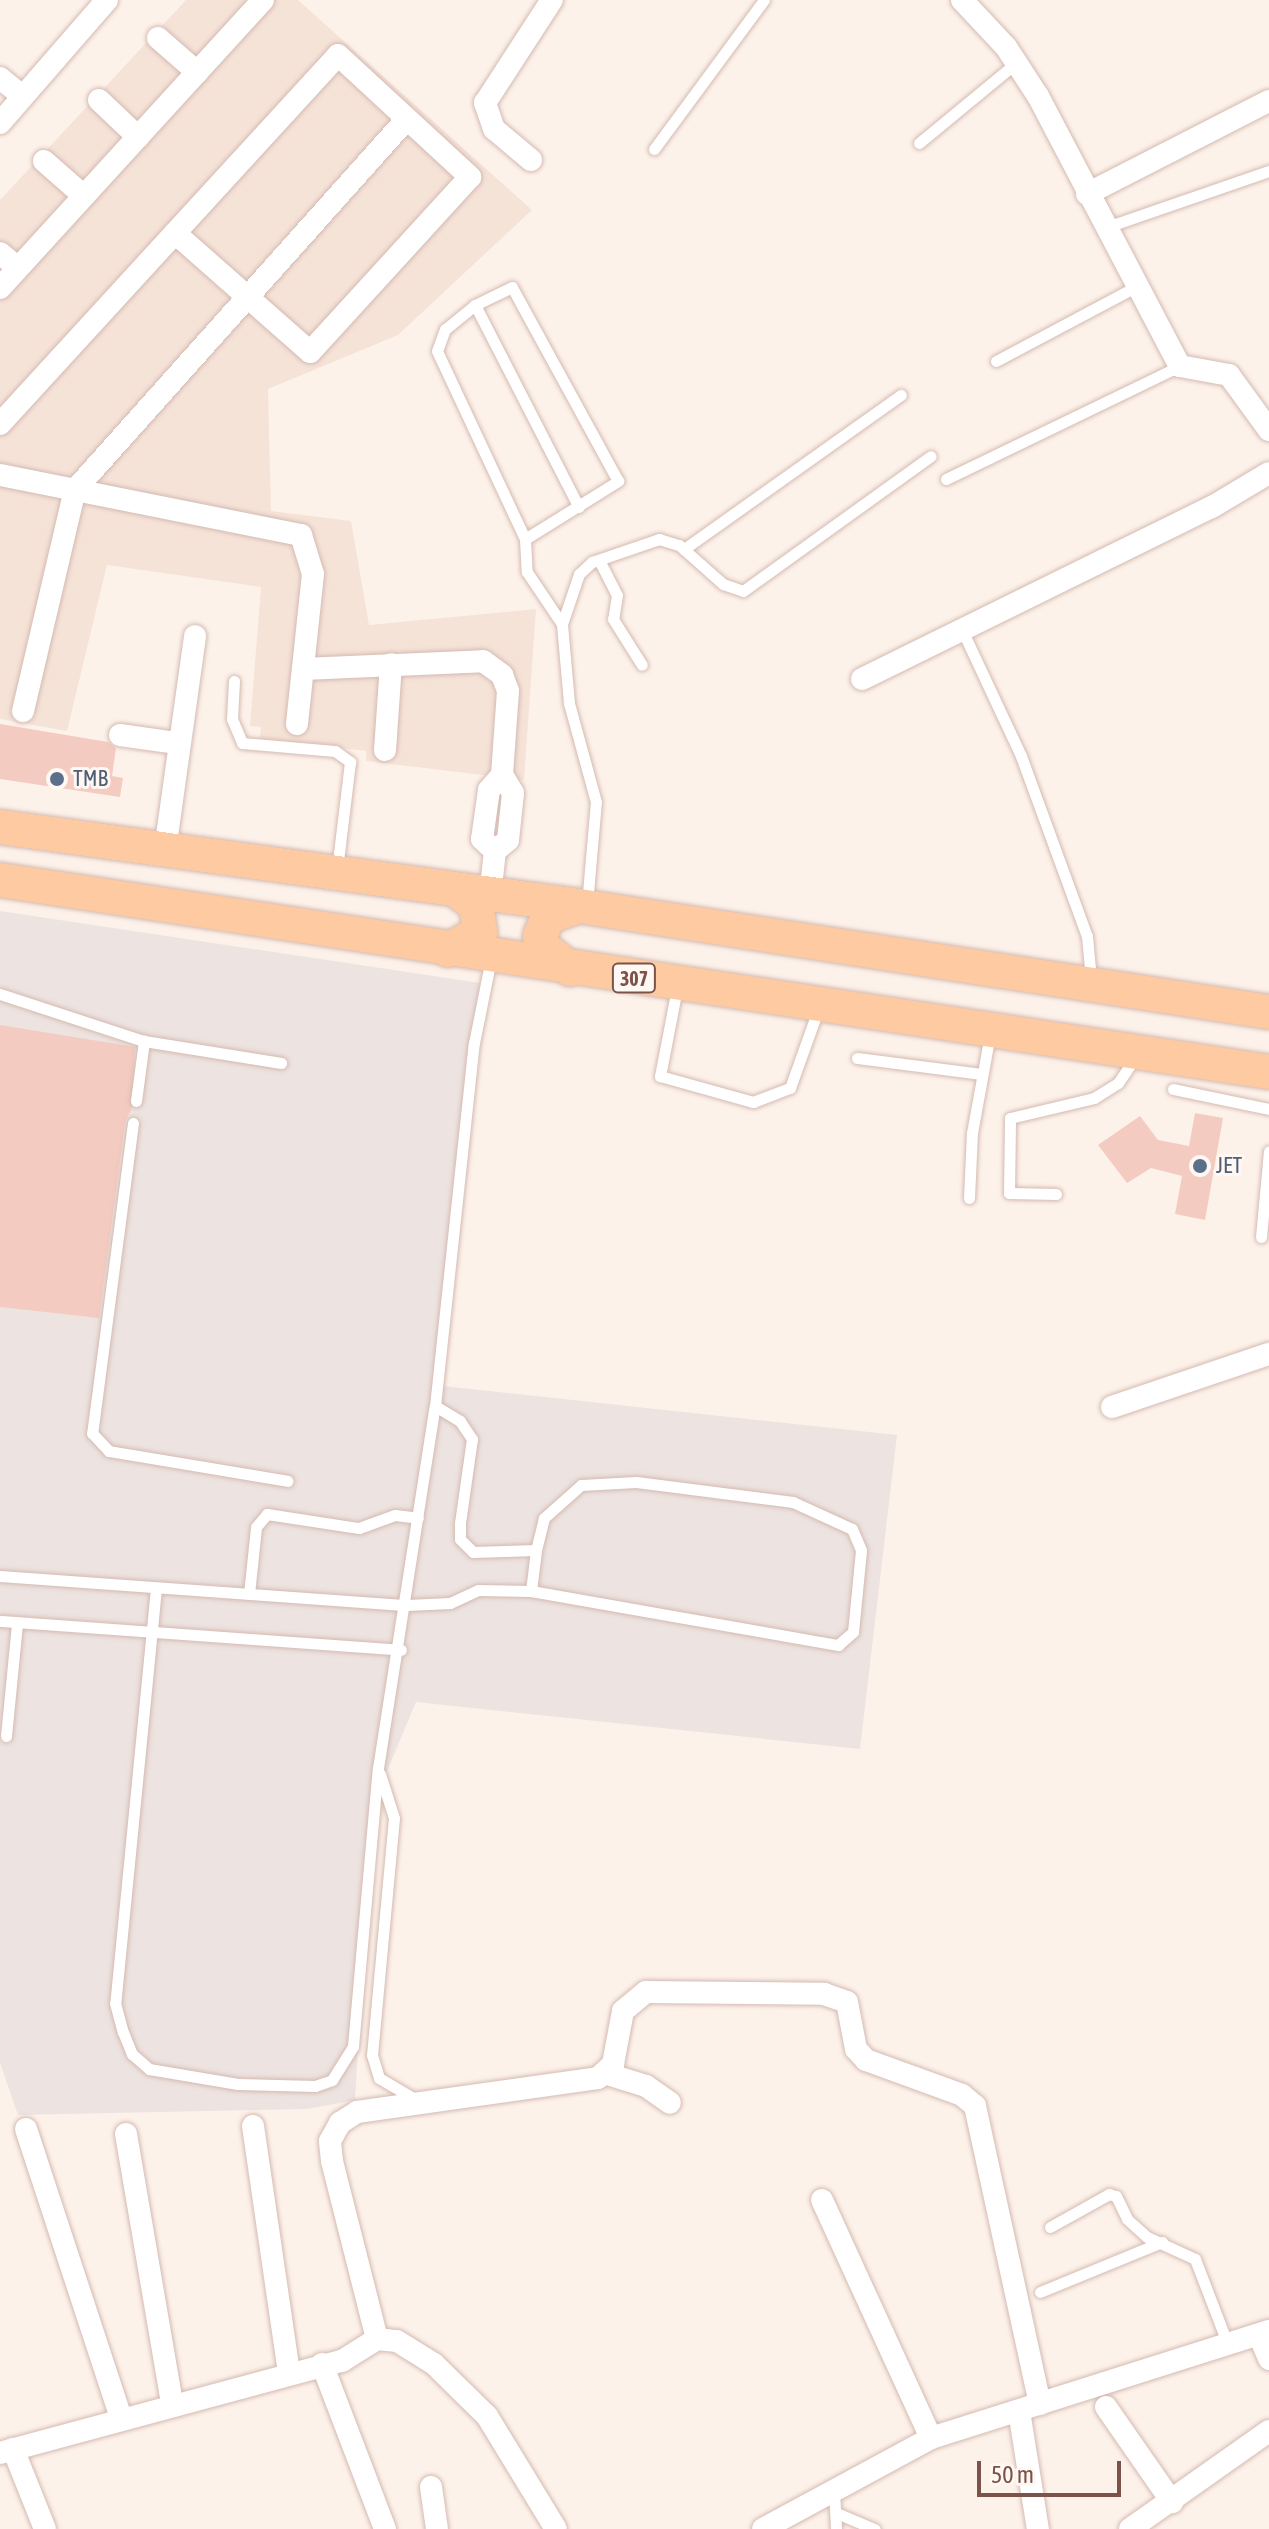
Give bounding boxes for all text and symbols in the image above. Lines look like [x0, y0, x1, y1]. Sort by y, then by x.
place label: TMB [73, 766, 108, 792]
marker: TMB [48, 770, 66, 788]
road number: 307 [610, 962, 658, 994]
place label: JET [1216, 1153, 1242, 1179]
marker: JET [1191, 1157, 1209, 1175]
scale bar [981, 2445, 1125, 2495]
text: 50 m [991, 2461, 1034, 2488]

